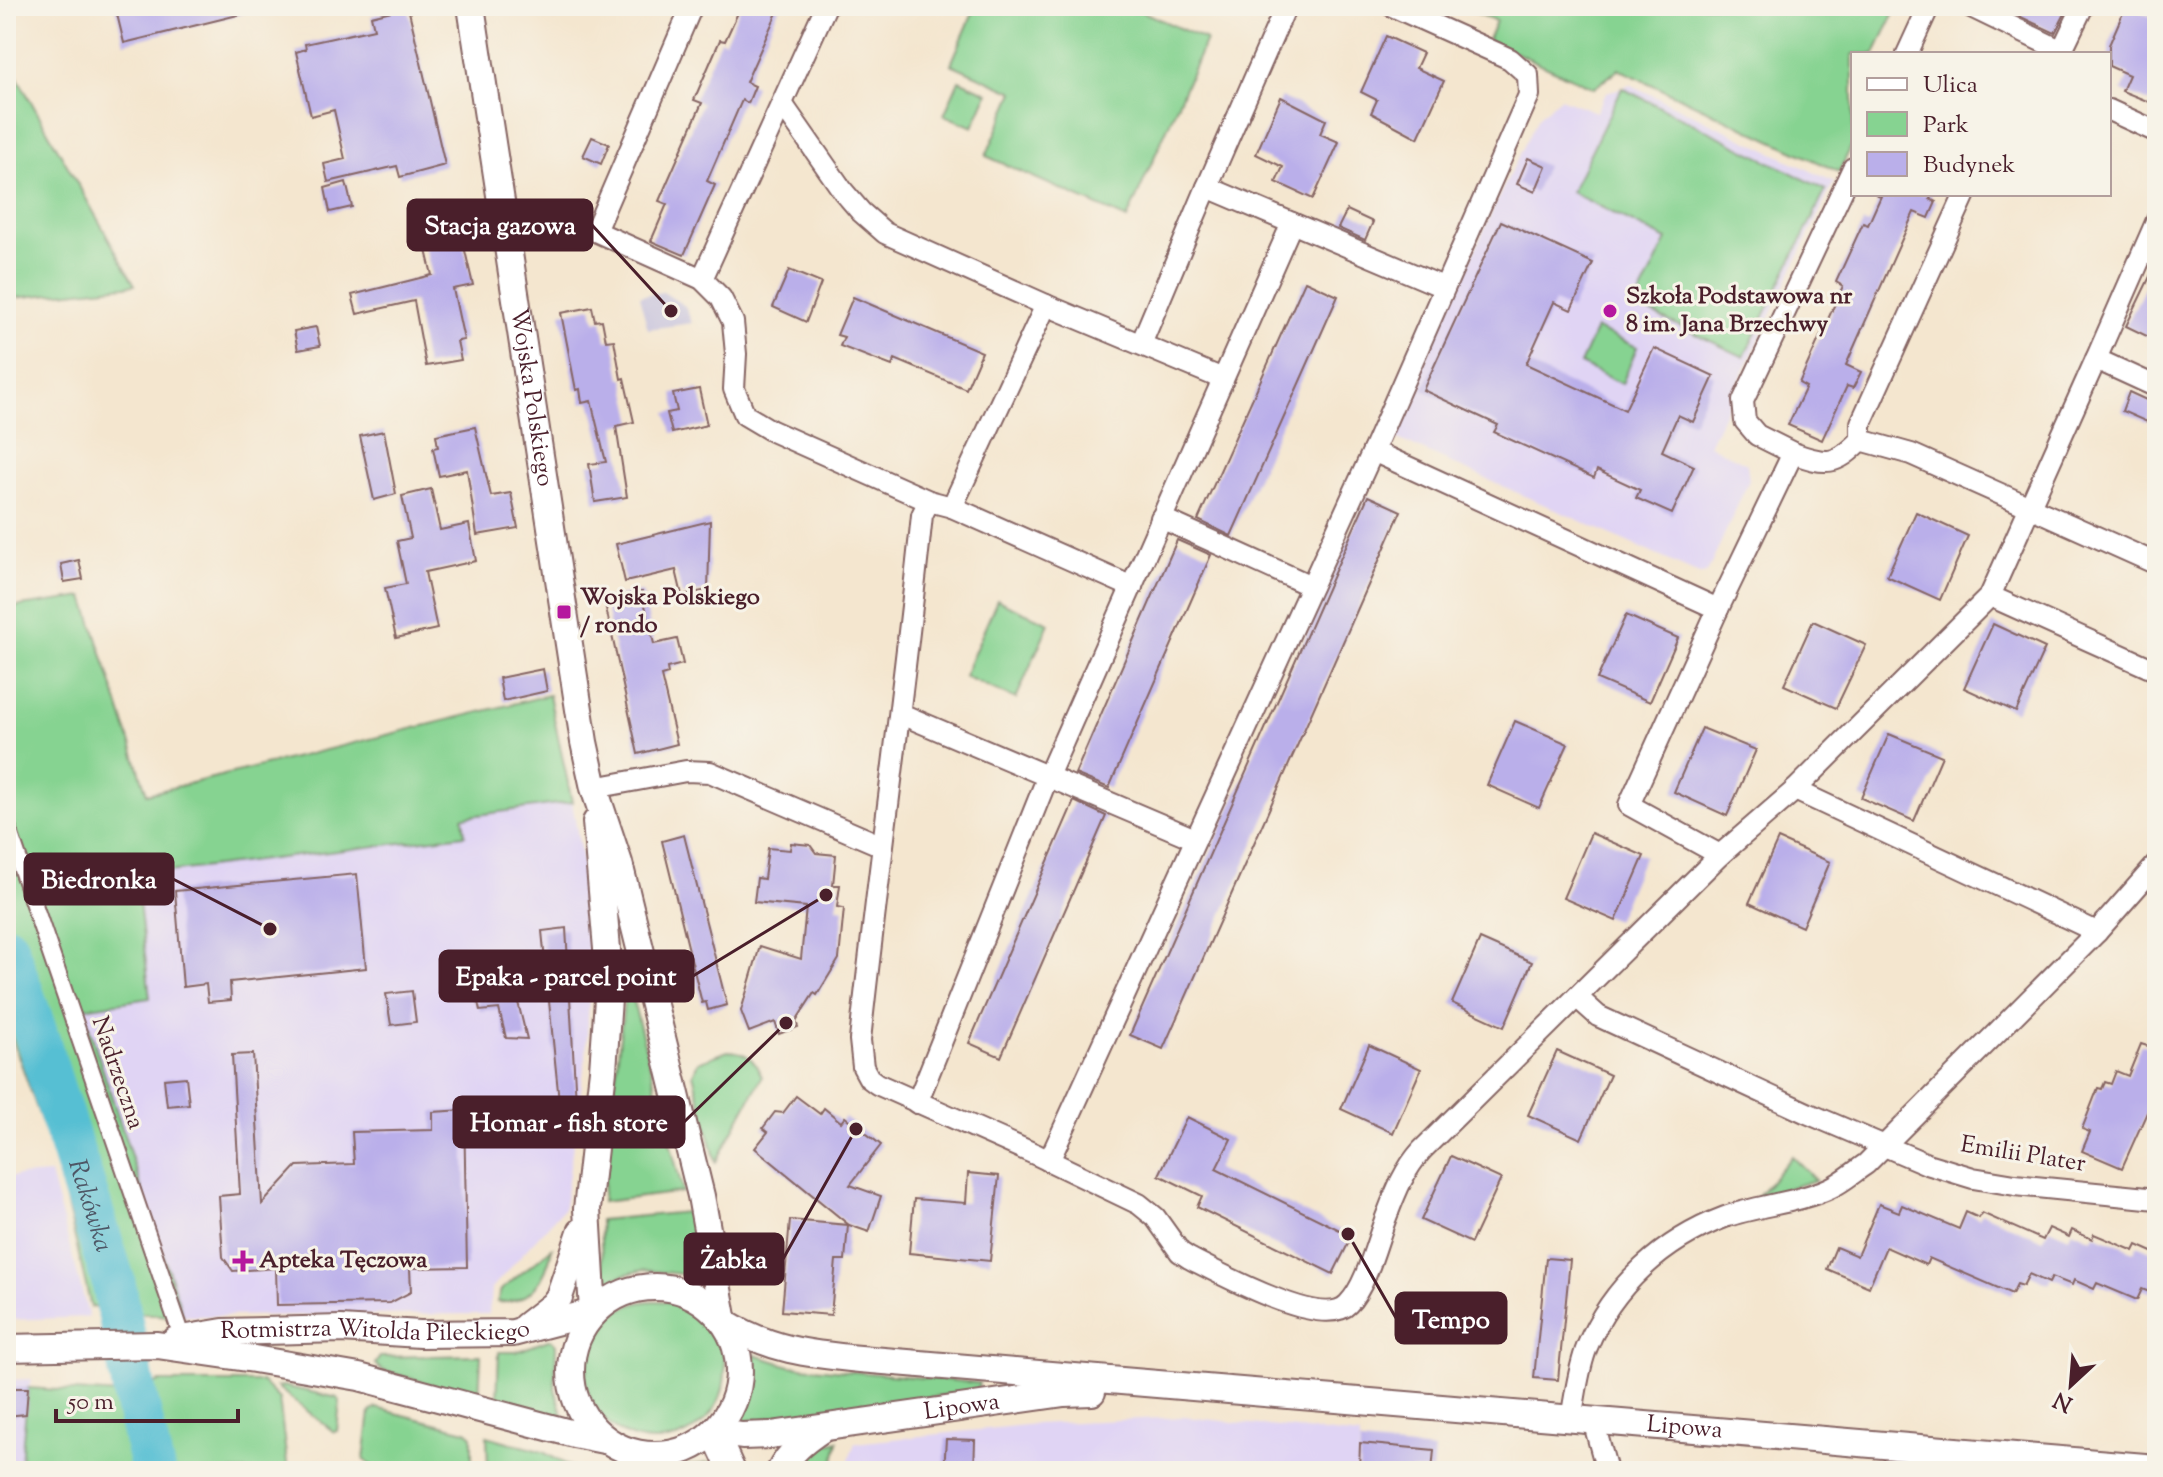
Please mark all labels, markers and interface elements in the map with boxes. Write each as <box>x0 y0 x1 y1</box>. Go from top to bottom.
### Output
legend <box>1851 52 2111 196</box>
text: Ulica <box>1923 69 1978 103</box>
text: Park <box>1923 109 1969 143</box>
text: Budynek <box>1923 149 2015 183</box>
callout: Stacja gazowa <box>408 200 592 250</box>
text: Stacja gazowa <box>424 209 576 246</box>
place label: Szkoła Podstawowa nr 8 im. Jana Brzechwy <box>1626 280 1853 342</box>
marker: Szkoła Podstawowa nr 8 im. Jana Brzechwy <box>1601 302 1619 320</box>
street label: Wojska Polskiego <box>501 306 562 489</box>
place label: Wojska Polskiego / rondo <box>580 581 760 643</box>
marker: Wojska Polskiego / rondo <box>555 603 573 621</box>
callout: Biedronka <box>25 854 173 904</box>
text: Biedronka <box>41 863 157 900</box>
callout: Epaka - parcel point <box>440 951 693 1001</box>
text: Epaka - parcel point <box>456 960 676 997</box>
street label: Nadrzeczna <box>82 1012 152 1134</box>
callout: Homar - fish store <box>454 1097 684 1147</box>
text: Homar - fish store <box>470 1106 668 1143</box>
street label: Emilii Plater <box>1958 1128 2088 1182</box>
water label: Rakówka <box>58 1155 122 1257</box>
callout: Żabka <box>685 1234 783 1284</box>
text: Żabka <box>701 1243 767 1280</box>
place label: Apteka Tęczowa <box>259 1244 428 1278</box>
marker: Apteka Tęczowa <box>234 1252 252 1270</box>
callout: Tempo <box>1396 1293 1506 1343</box>
text: Tempo <box>1412 1303 1490 1340</box>
street label: Rotmistrza Witolda Pileckiego <box>220 1312 534 1351</box>
north arrow <box>2031 1345 2111 1425</box>
scale bar <box>56 1373 238 1423</box>
text: N <box>2048 1382 2078 1419</box>
street label: Lipowa <box>922 1385 1002 1430</box>
text: 50 m <box>66 1386 114 1420</box>
street label: Lipowa <box>1645 1408 1724 1448</box>

